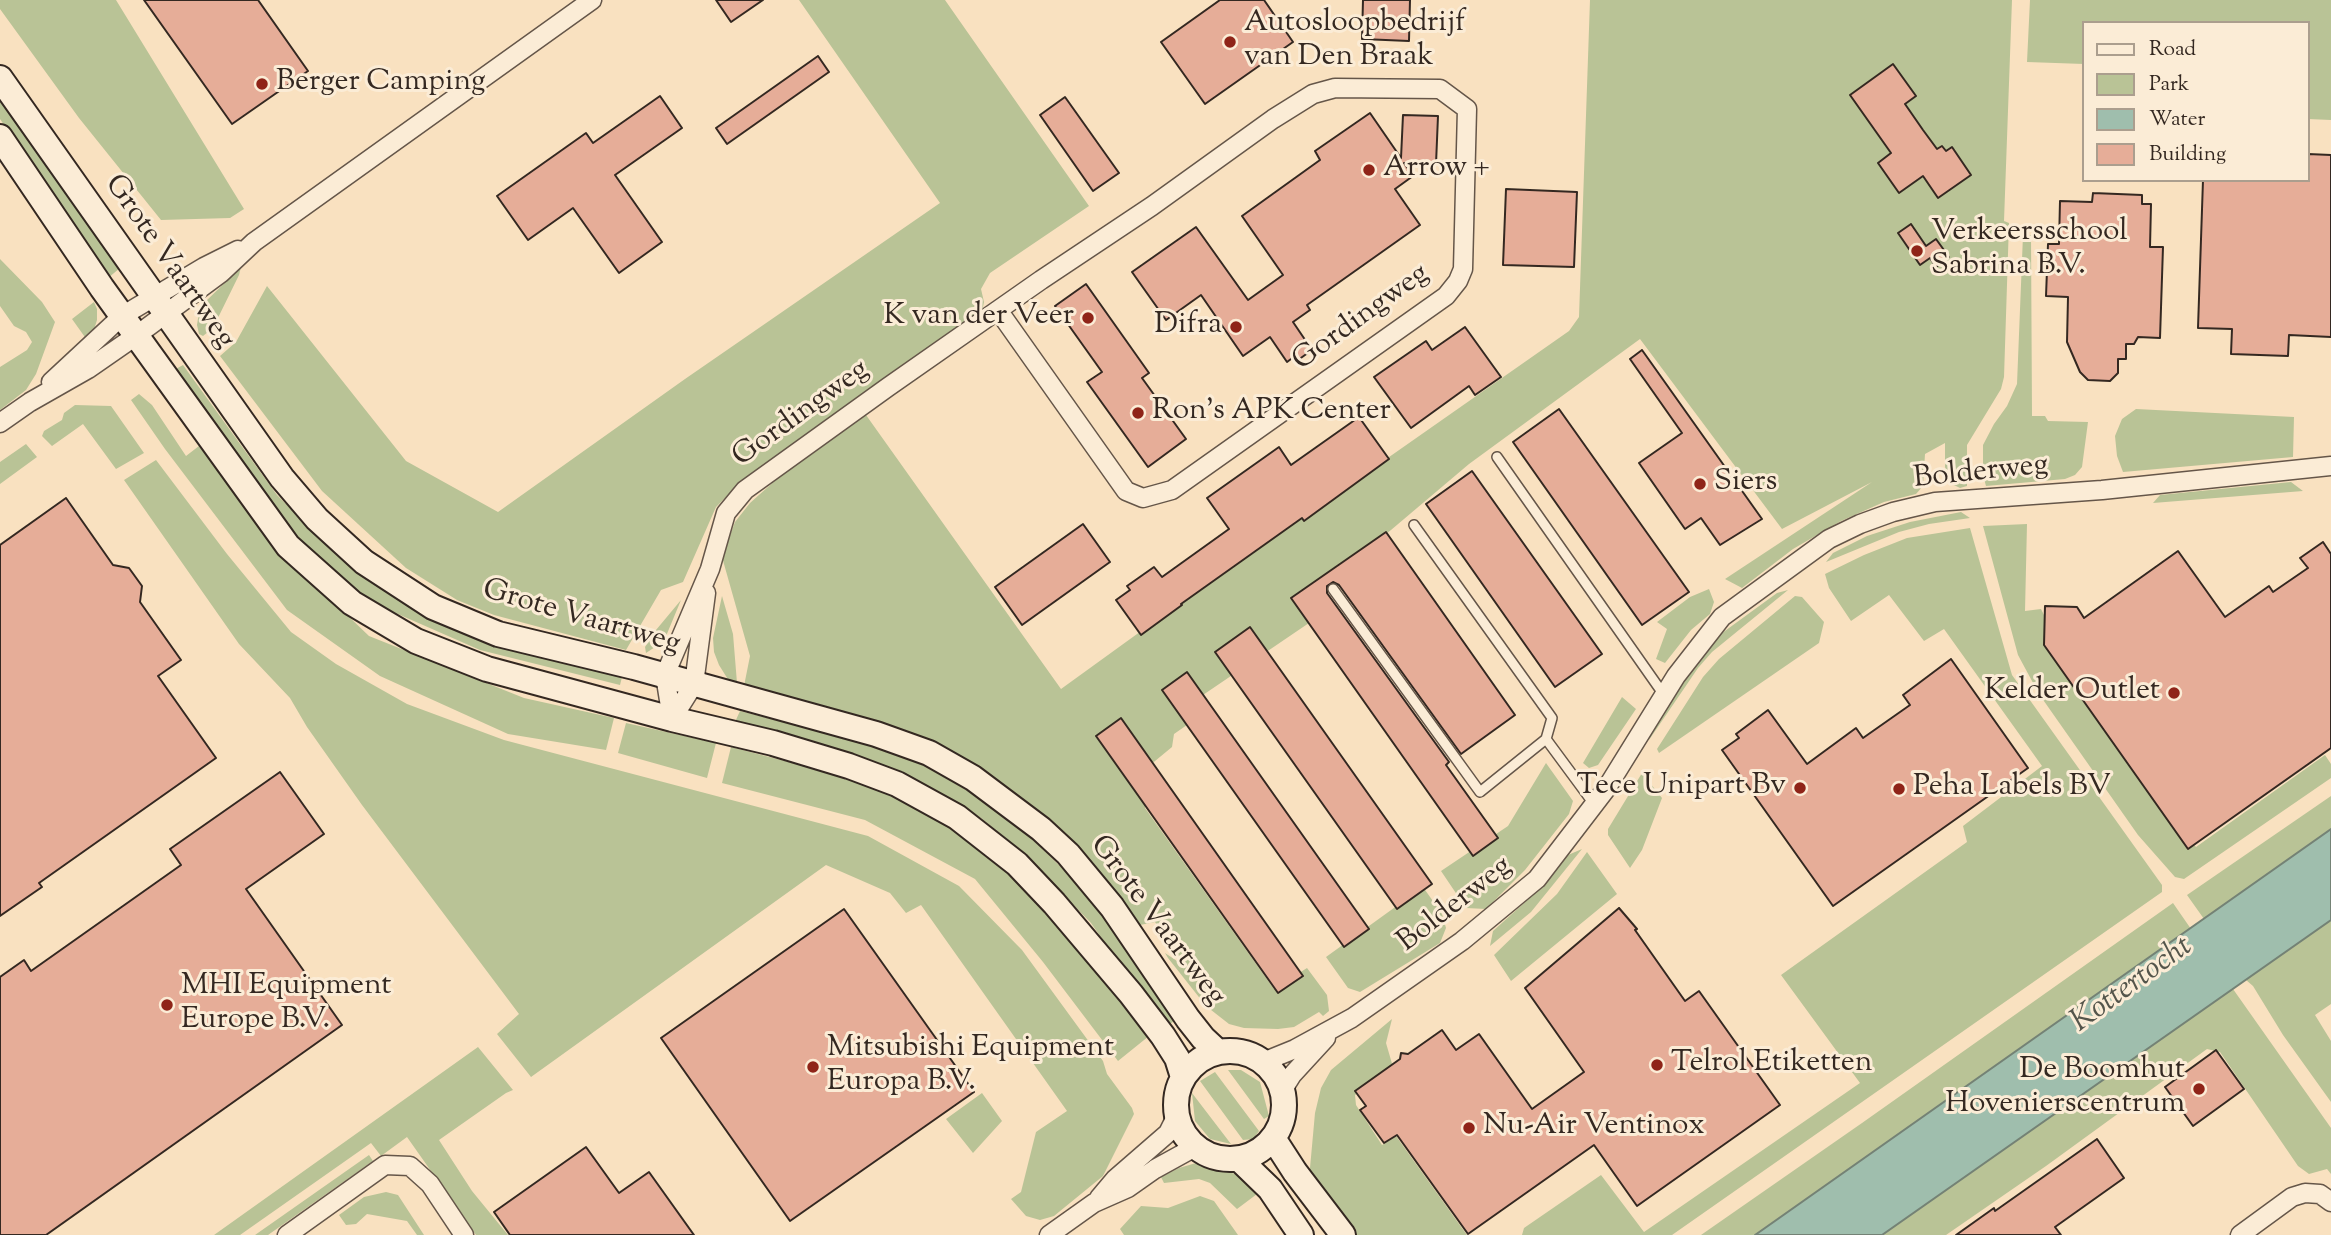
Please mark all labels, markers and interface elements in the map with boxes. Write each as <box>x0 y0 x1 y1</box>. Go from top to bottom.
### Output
place label: Autosloopbedrijf van Den Braak <box>1244 7 1465 78</box>
legend <box>2082 21 2310 182</box>
marker: Autosloopbedrijf van Den Braak <box>1222 34 1238 50</box>
text: Road <box>2149 35 2196 65</box>
place label: Berger Camping <box>276 66 486 102</box>
text: Park <box>2149 70 2189 100</box>
marker: Berger Camping <box>254 76 270 92</box>
text: Water <box>2149 105 2205 135</box>
text: Building <box>2149 140 2226 170</box>
place label: Arrow + <box>1383 152 1489 188</box>
marker: Arrow + <box>1361 162 1377 178</box>
street label: Grote Vaartweg <box>95 169 241 357</box>
place label: Verkeersschool Sabrina B.V. <box>1931 216 2128 286</box>
marker: Verkeersschool Sabrina B.V. <box>1909 243 1925 259</box>
street label: Gordingweg <box>1287 257 1437 381</box>
place label: K van der Veer <box>884 300 1074 336</box>
place label: Difra <box>1154 309 1222 345</box>
marker: K van der Veer <box>1080 310 1096 326</box>
marker: Difra <box>1228 319 1244 335</box>
street label: Gordingweg <box>727 353 877 477</box>
place label: Ron's APK Center <box>1152 395 1391 431</box>
marker: Ron's APK Center <box>1130 405 1146 421</box>
street label: Bolderweg <box>1912 449 2050 499</box>
place label: Siers <box>1714 466 1777 502</box>
marker: Siers <box>1692 476 1708 492</box>
street label: Grote Vaartweg <box>478 574 684 664</box>
place label: Kelder Outlet <box>1984 675 2160 711</box>
marker: Kelder Outlet <box>2166 685 2182 701</box>
place label: Tece Unipart Bv <box>1577 770 1786 806</box>
place label: Peha Labels BV <box>1913 771 2111 807</box>
marker: Tece Unipart Bv <box>1792 780 1808 796</box>
marker: Peha Labels BV <box>1891 781 1907 797</box>
street label: Grote Vaartweg <box>1080 830 1232 1014</box>
street label: Bolderweg <box>1392 850 1520 962</box>
water label: Kottertocht <box>2065 929 2201 1043</box>
place label: MHI Equipment Europe B.V. <box>181 970 392 1040</box>
marker: MHI Equipment Europe B.V. <box>159 997 175 1013</box>
place label: Mitsubishi Equipment Europa B.V. <box>827 1032 1114 1102</box>
place label: Telrol Etiketten <box>1671 1047 1872 1083</box>
place label: De Boomhut Hovenierscentrum <box>1945 1054 2185 1124</box>
marker: Telrol Etiketten <box>1649 1057 1665 1073</box>
marker: Mitsubishi Equipment Europa B.V. <box>805 1059 821 1075</box>
marker: De Boomhut Hovenierscentrum <box>2191 1081 2207 1097</box>
place label: Nu-Air Ventinox <box>1483 1110 1705 1146</box>
marker: Nu-Air Ventinox <box>1461 1120 1477 1136</box>

